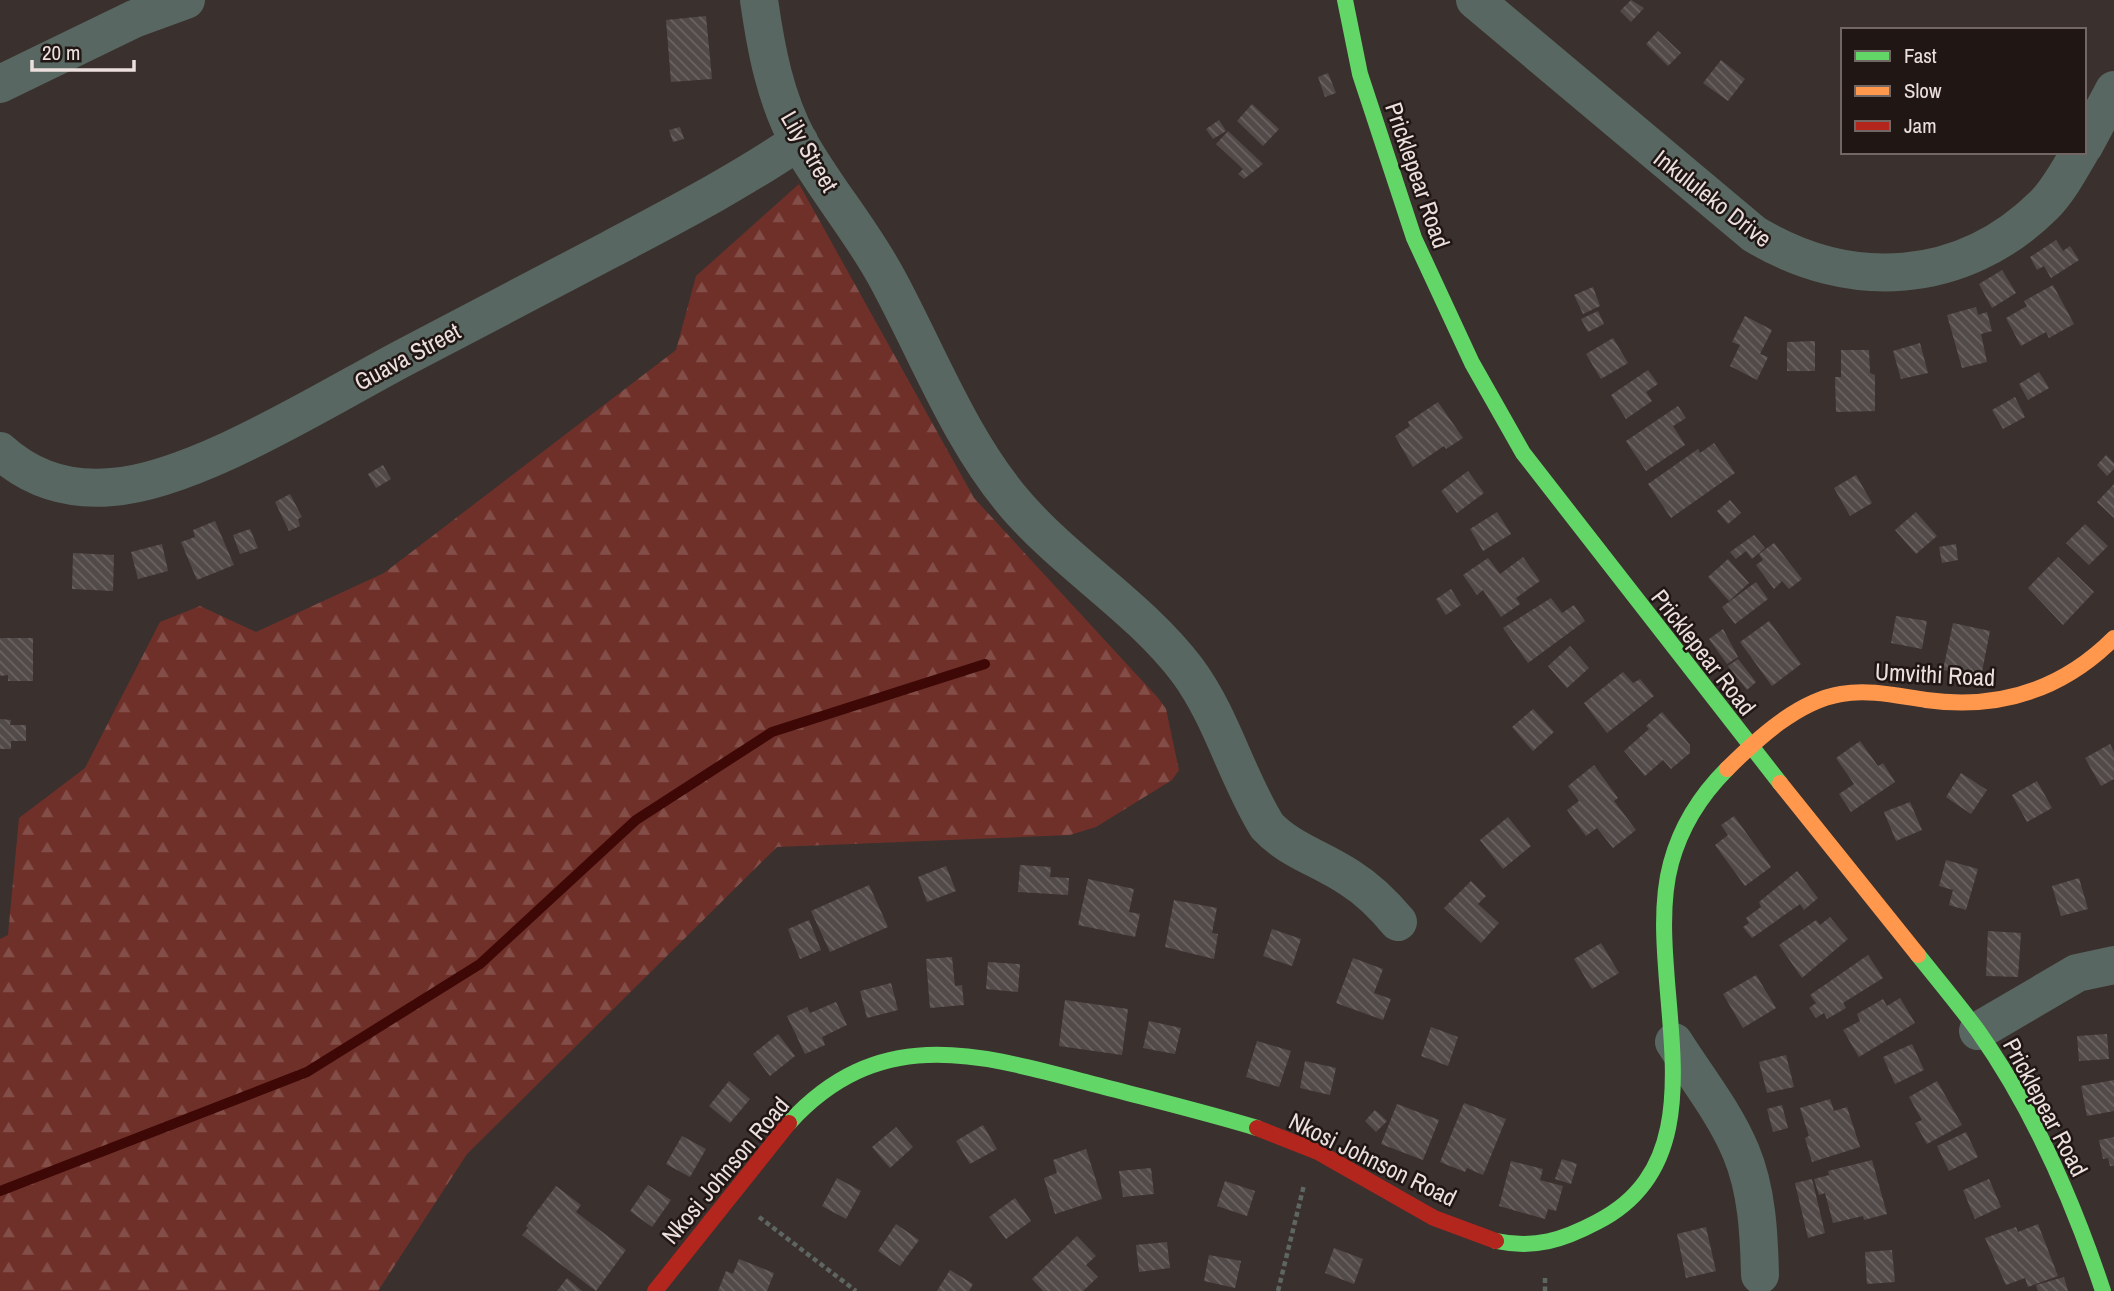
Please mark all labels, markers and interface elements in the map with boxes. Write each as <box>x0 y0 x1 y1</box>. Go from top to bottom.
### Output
scale bar <box>32 28 133 72</box>
legend <box>1841 28 2086 154</box>
text: 20 m <box>42 38 80 67</box>
text: Fast <box>1904 41 1937 70</box>
text: Slow <box>1904 76 1942 105</box>
street label: Pricklepear Road <box>1378 98 1458 252</box>
street label: Lily Street <box>774 105 846 198</box>
text: Jam <box>1904 111 1937 140</box>
street label: Inkululeko Drive <box>1648 142 1778 254</box>
street label: Guava Street <box>348 314 466 397</box>
street label: Pricklepear Road <box>1645 582 1763 722</box>
street label: Umvithi Road <box>1874 655 1996 693</box>
street label: Pricklepear Road <box>1996 1032 2096 1182</box>
street label: Nkosi Johnson Road <box>654 1090 796 1250</box>
street label: Nkosi Johnson Road <box>1284 1105 1462 1213</box>

